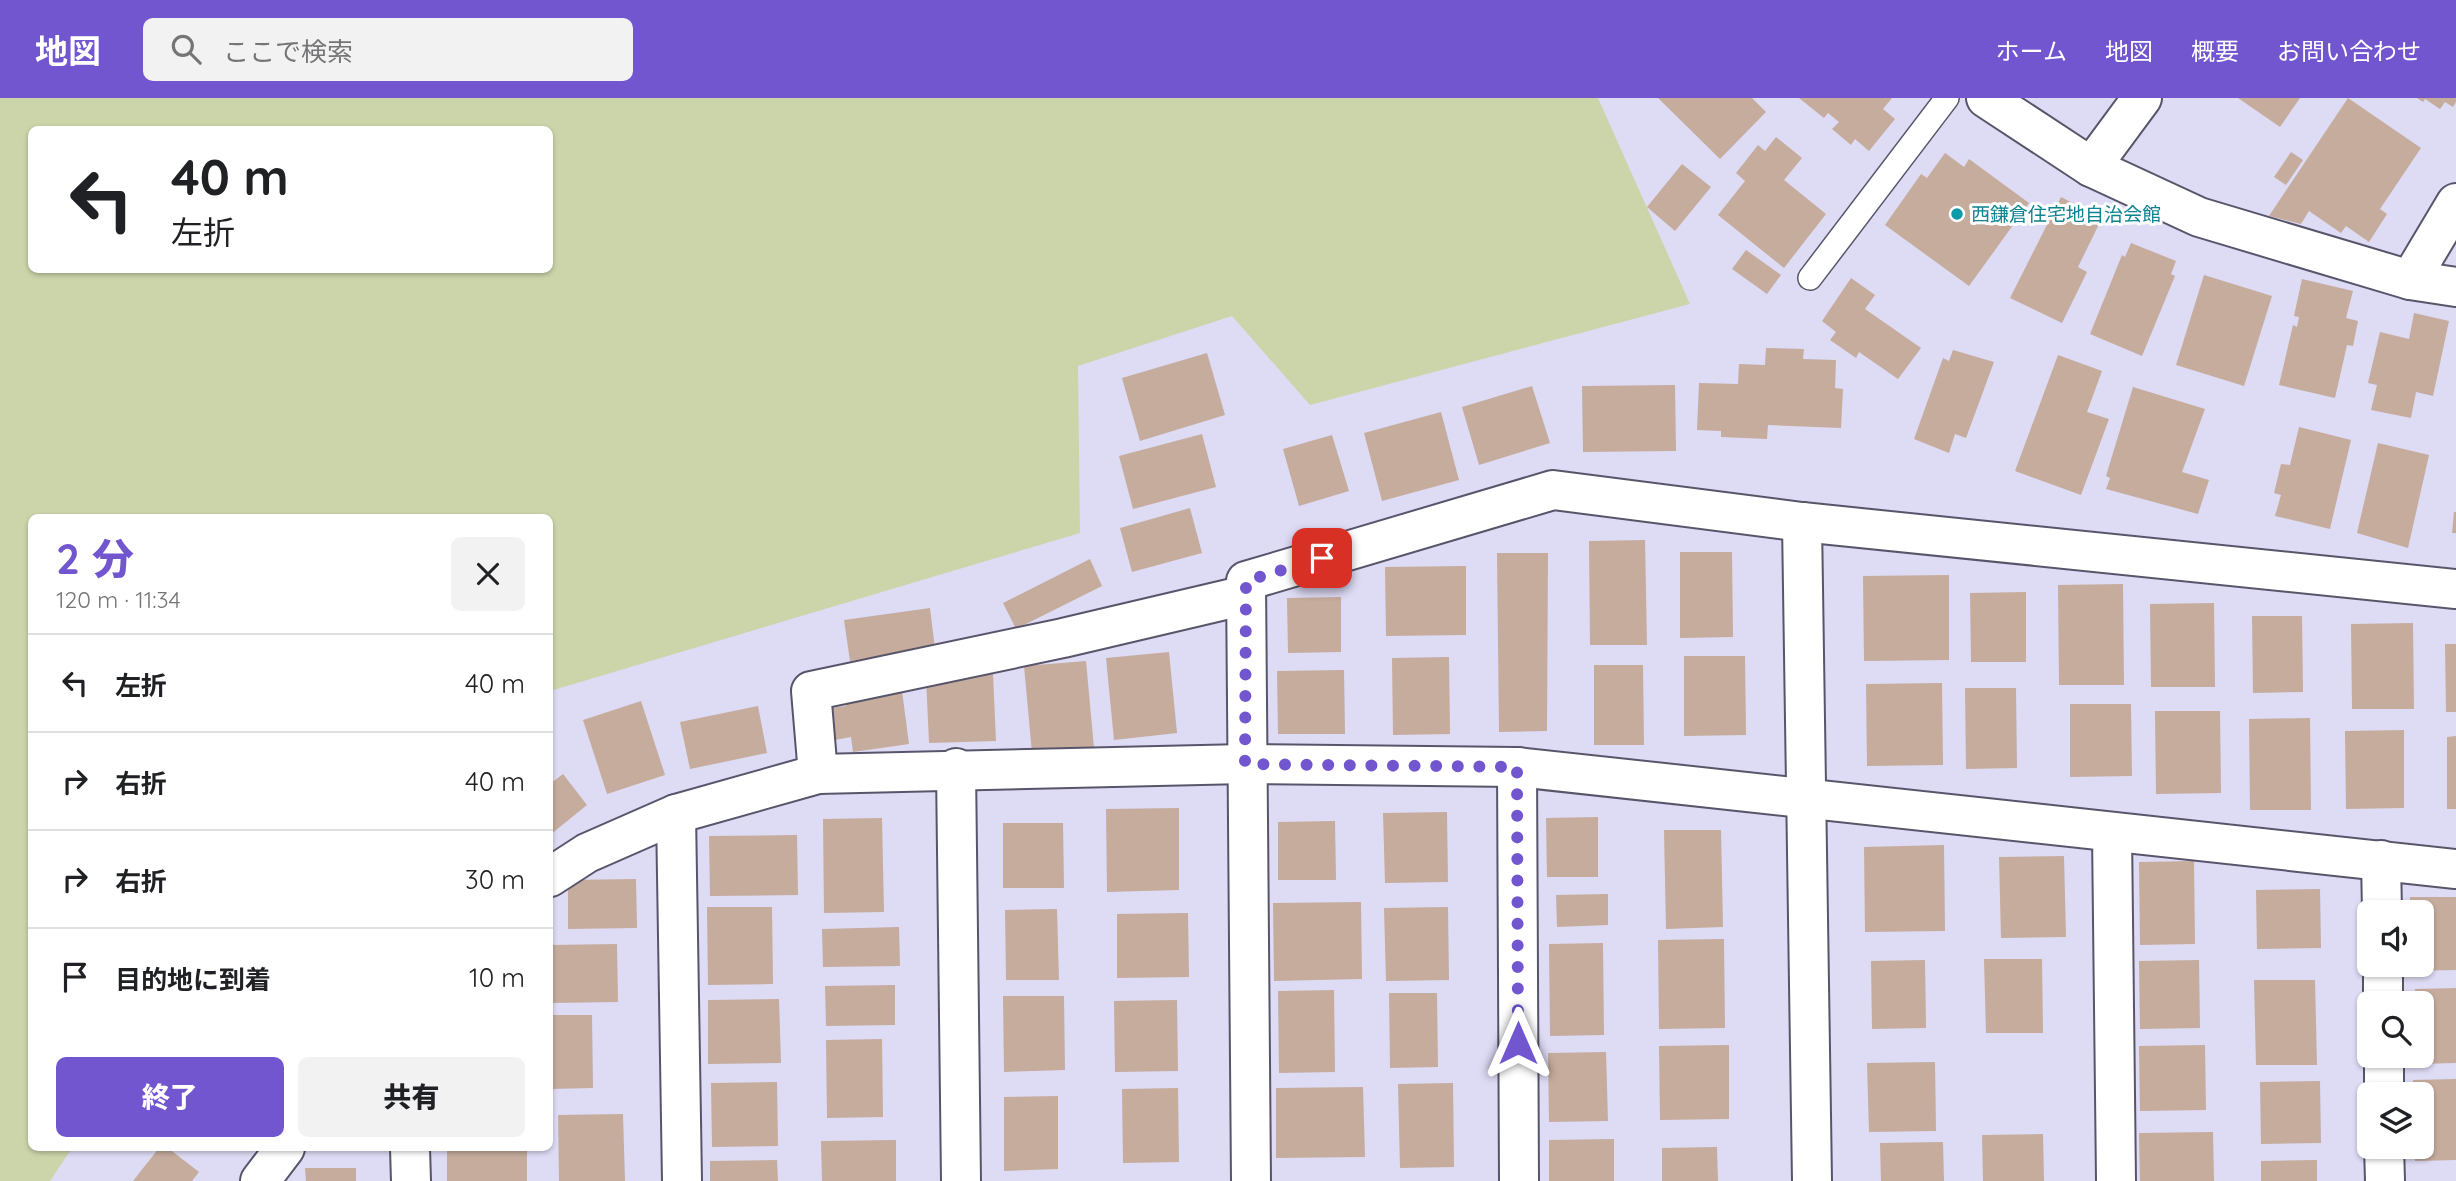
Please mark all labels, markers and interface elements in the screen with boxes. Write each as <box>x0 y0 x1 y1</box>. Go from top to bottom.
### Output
search box <box>143 18 633 81</box>
text: 地図 <box>35 30 101 71</box>
icon: search <box>167 30 205 68</box>
text: ここで検索 <box>223 35 353 68</box>
text: ホーム <box>1996 36 2067 66</box>
text: 地図 <box>2105 36 2153 66</box>
text: 概要 <box>2191 36 2239 66</box>
text: お問い合わせ <box>2277 36 2421 66</box>
text: 40 m <box>171 146 289 207</box>
icon: left <box>56 154 147 245</box>
place label: 西鎌倉住宅地自治会館 <box>1971 202 2161 226</box>
marker: 西鎌倉住宅地自治会館 <box>1949 206 1965 222</box>
text: 左折 <box>171 212 235 252</box>
pin <box>1292 528 1352 588</box>
text: 2 分 <box>56 532 134 585</box>
button: close <box>451 537 525 611</box>
icon: arrive <box>1303 539 1341 577</box>
text: 120 m · 11:34 <box>56 585 181 614</box>
icon: left <box>56 664 94 702</box>
text: 40 m <box>465 667 525 700</box>
text: 左折 <box>115 669 167 702</box>
icon: right <box>56 762 94 800</box>
text: 40 m <box>465 765 525 798</box>
text: 右折 <box>115 767 167 800</box>
icon: right <box>56 860 94 898</box>
text: 30 m <box>465 863 525 896</box>
text: 右折 <box>115 865 167 898</box>
map controls <box>2357 900 2434 1159</box>
button: sound <box>2357 900 2434 977</box>
icon: arrive <box>56 958 94 996</box>
text: 10 m <box>469 961 525 994</box>
text: 目的地に到着 <box>115 963 271 996</box>
button: search <box>2357 991 2434 1068</box>
position arrow <box>1481 1006 1555 1080</box>
button: 終了 <box>56 1057 284 1137</box>
button: 共有 <box>298 1057 525 1137</box>
button: layers <box>2357 1082 2434 1159</box>

